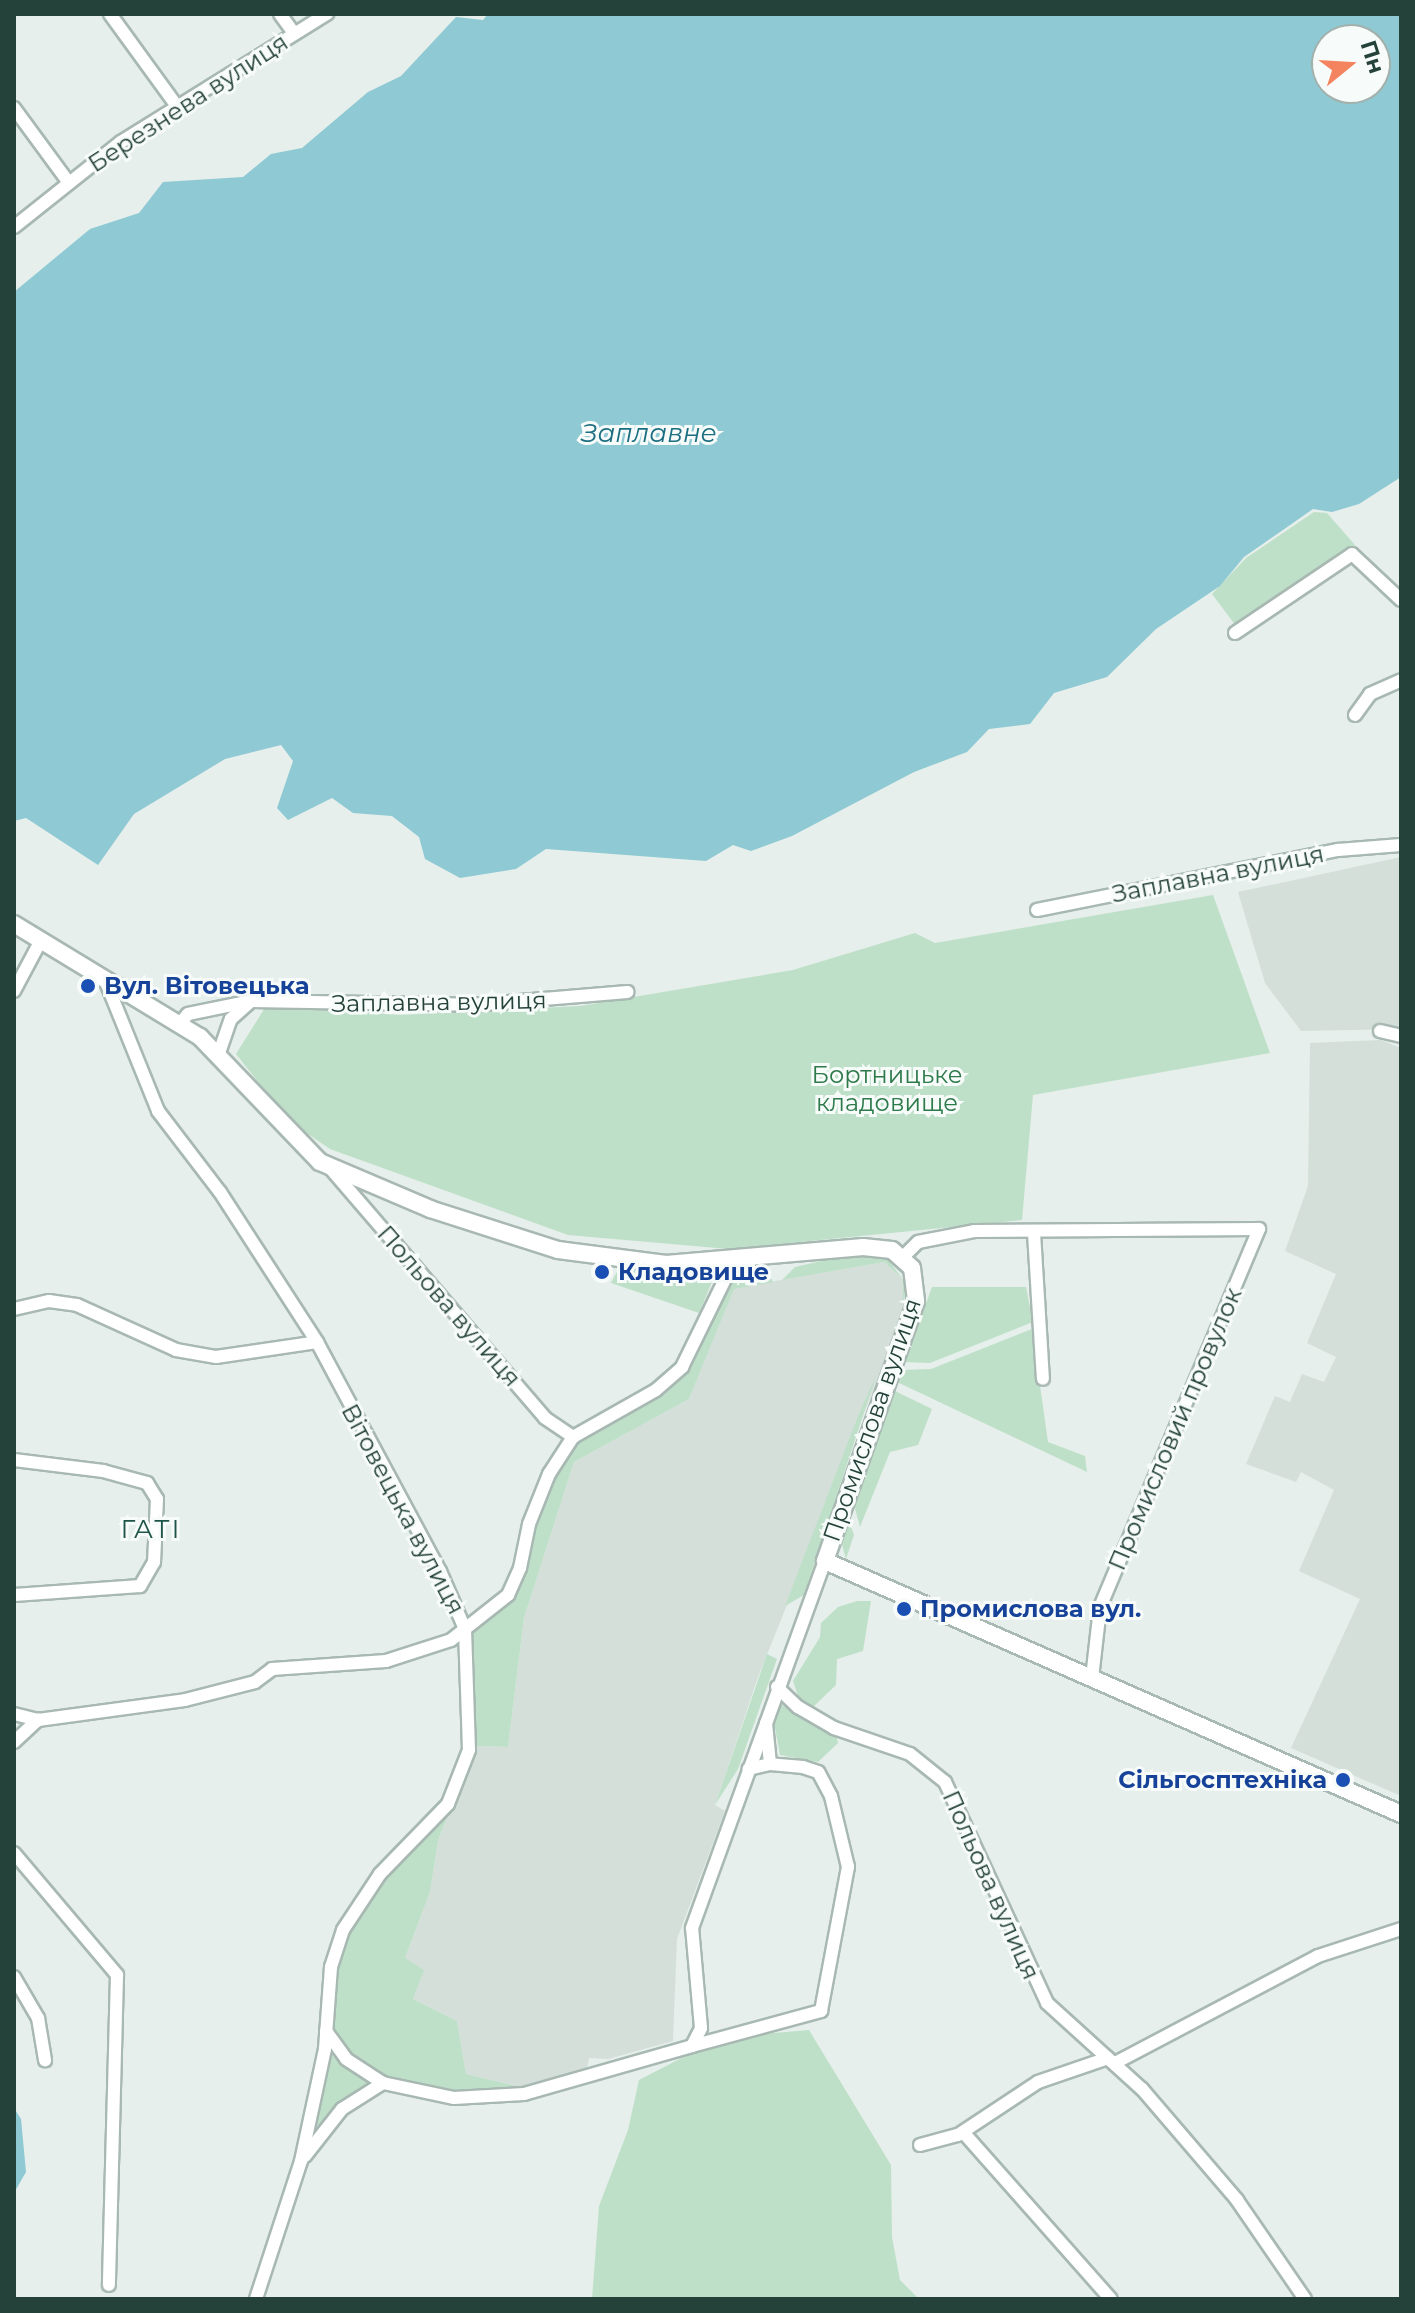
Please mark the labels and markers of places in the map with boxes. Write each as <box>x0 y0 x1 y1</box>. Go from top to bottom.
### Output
place label: Вул. Вітовецька <box>104 972 309 1000</box>
marker: Вул. Вітовецька <box>79 977 97 995</box>
place label: Кладовище <box>618 1258 769 1286</box>
marker: Кладовище <box>593 1263 611 1281</box>
place label: Промислова вул. <box>920 1595 1141 1623</box>
marker: Промислова вул. <box>895 1600 913 1618</box>
place label: Сільгосптехніка <box>1118 1766 1327 1794</box>
marker: Сільгосптехніка <box>1334 1771 1352 1789</box>

